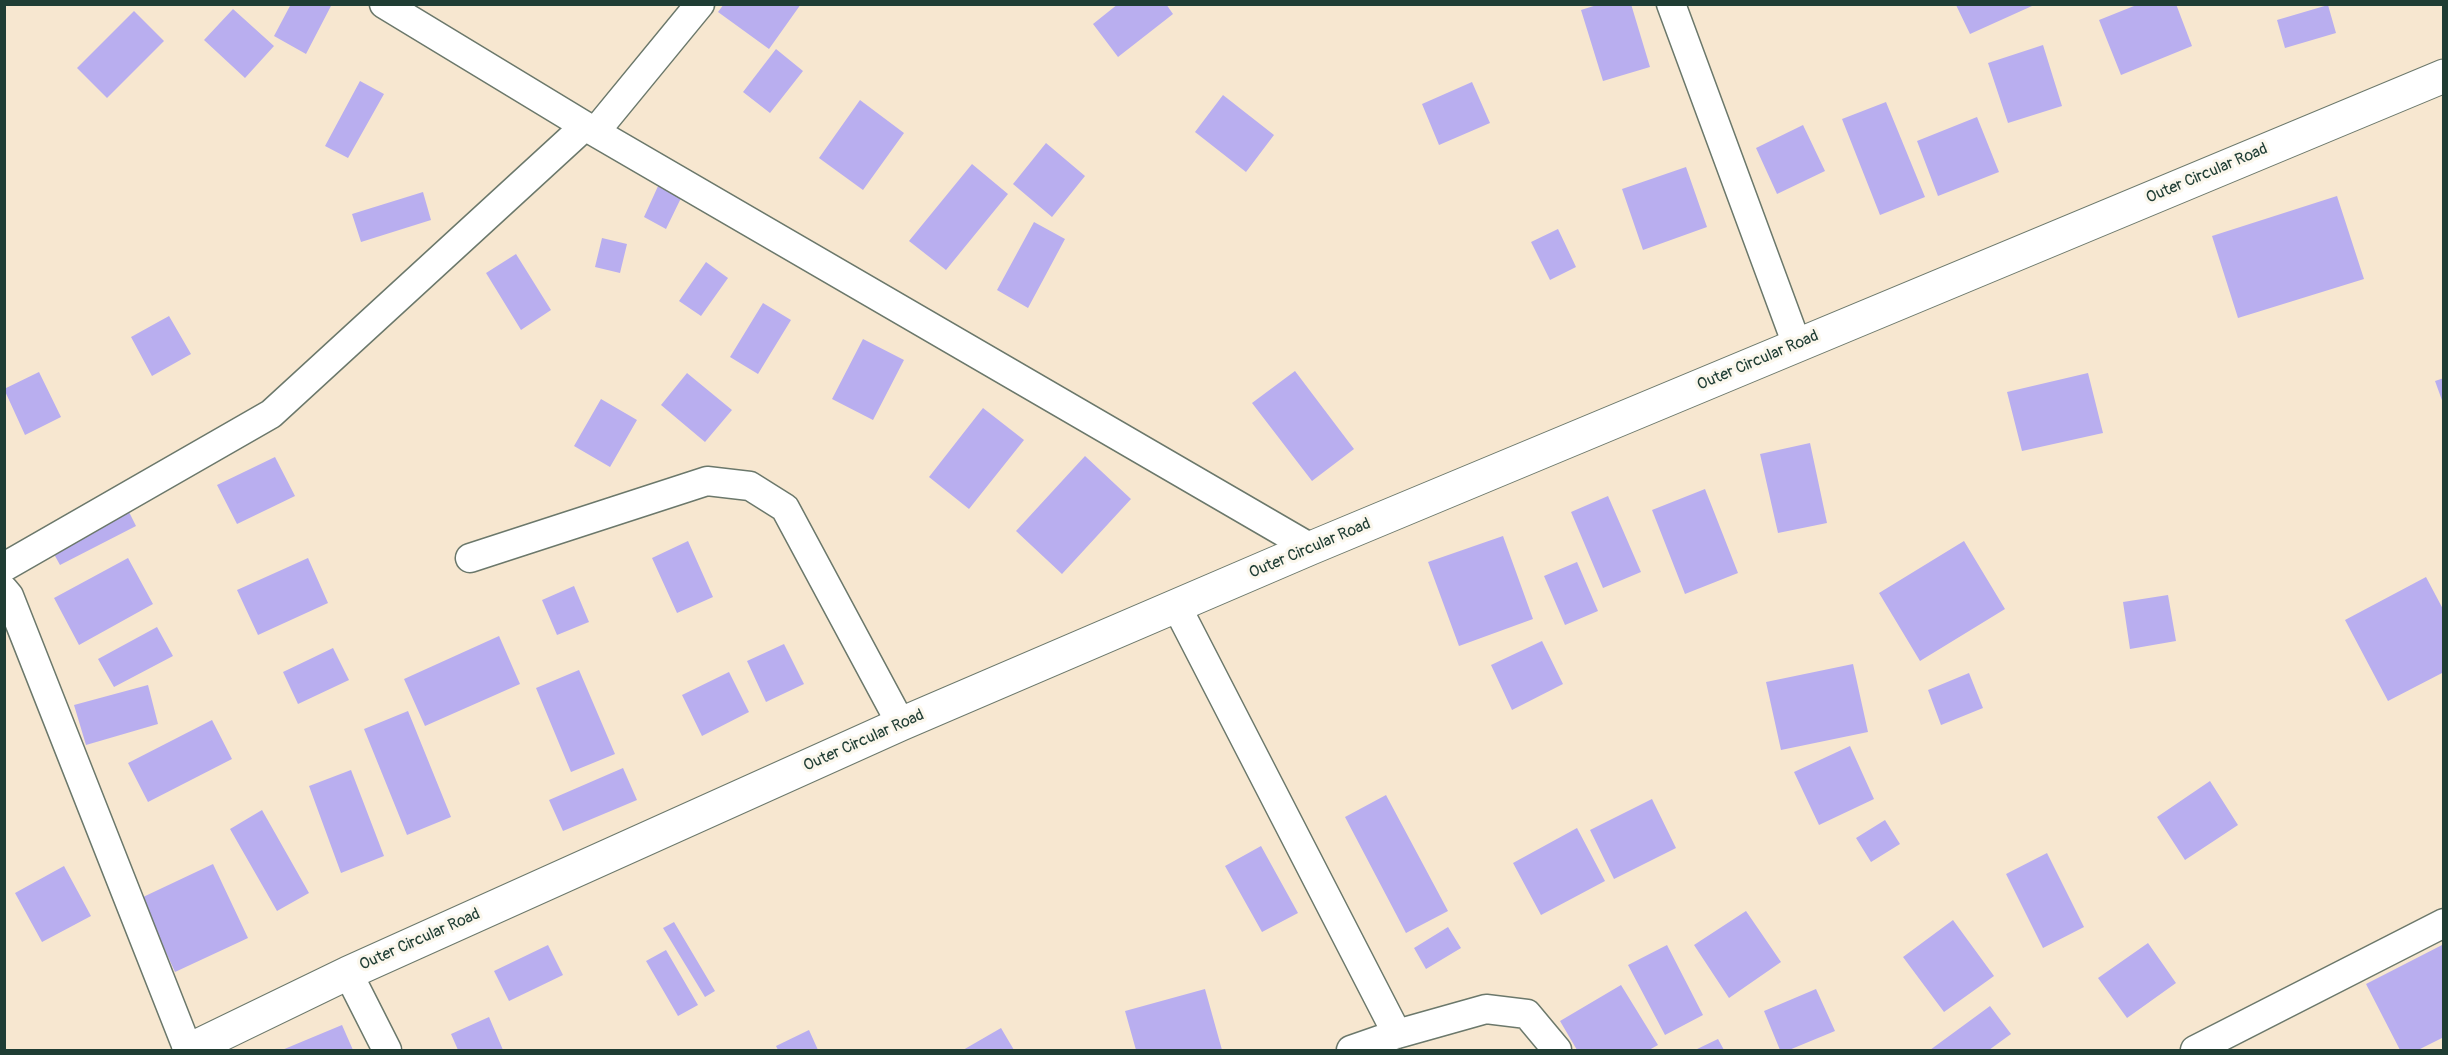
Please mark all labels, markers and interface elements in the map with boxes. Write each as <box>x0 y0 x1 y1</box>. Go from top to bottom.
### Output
street label: Outer Circular Road <box>2143 140 2271 208</box>
street label: Outer Circular Road <box>1694 327 1822 395</box>
street label: Outer Circular Road <box>1246 515 1374 583</box>
street label: Outer Circular Road <box>801 706 927 776</box>
street label: Outer Circular Road <box>357 905 483 975</box>

